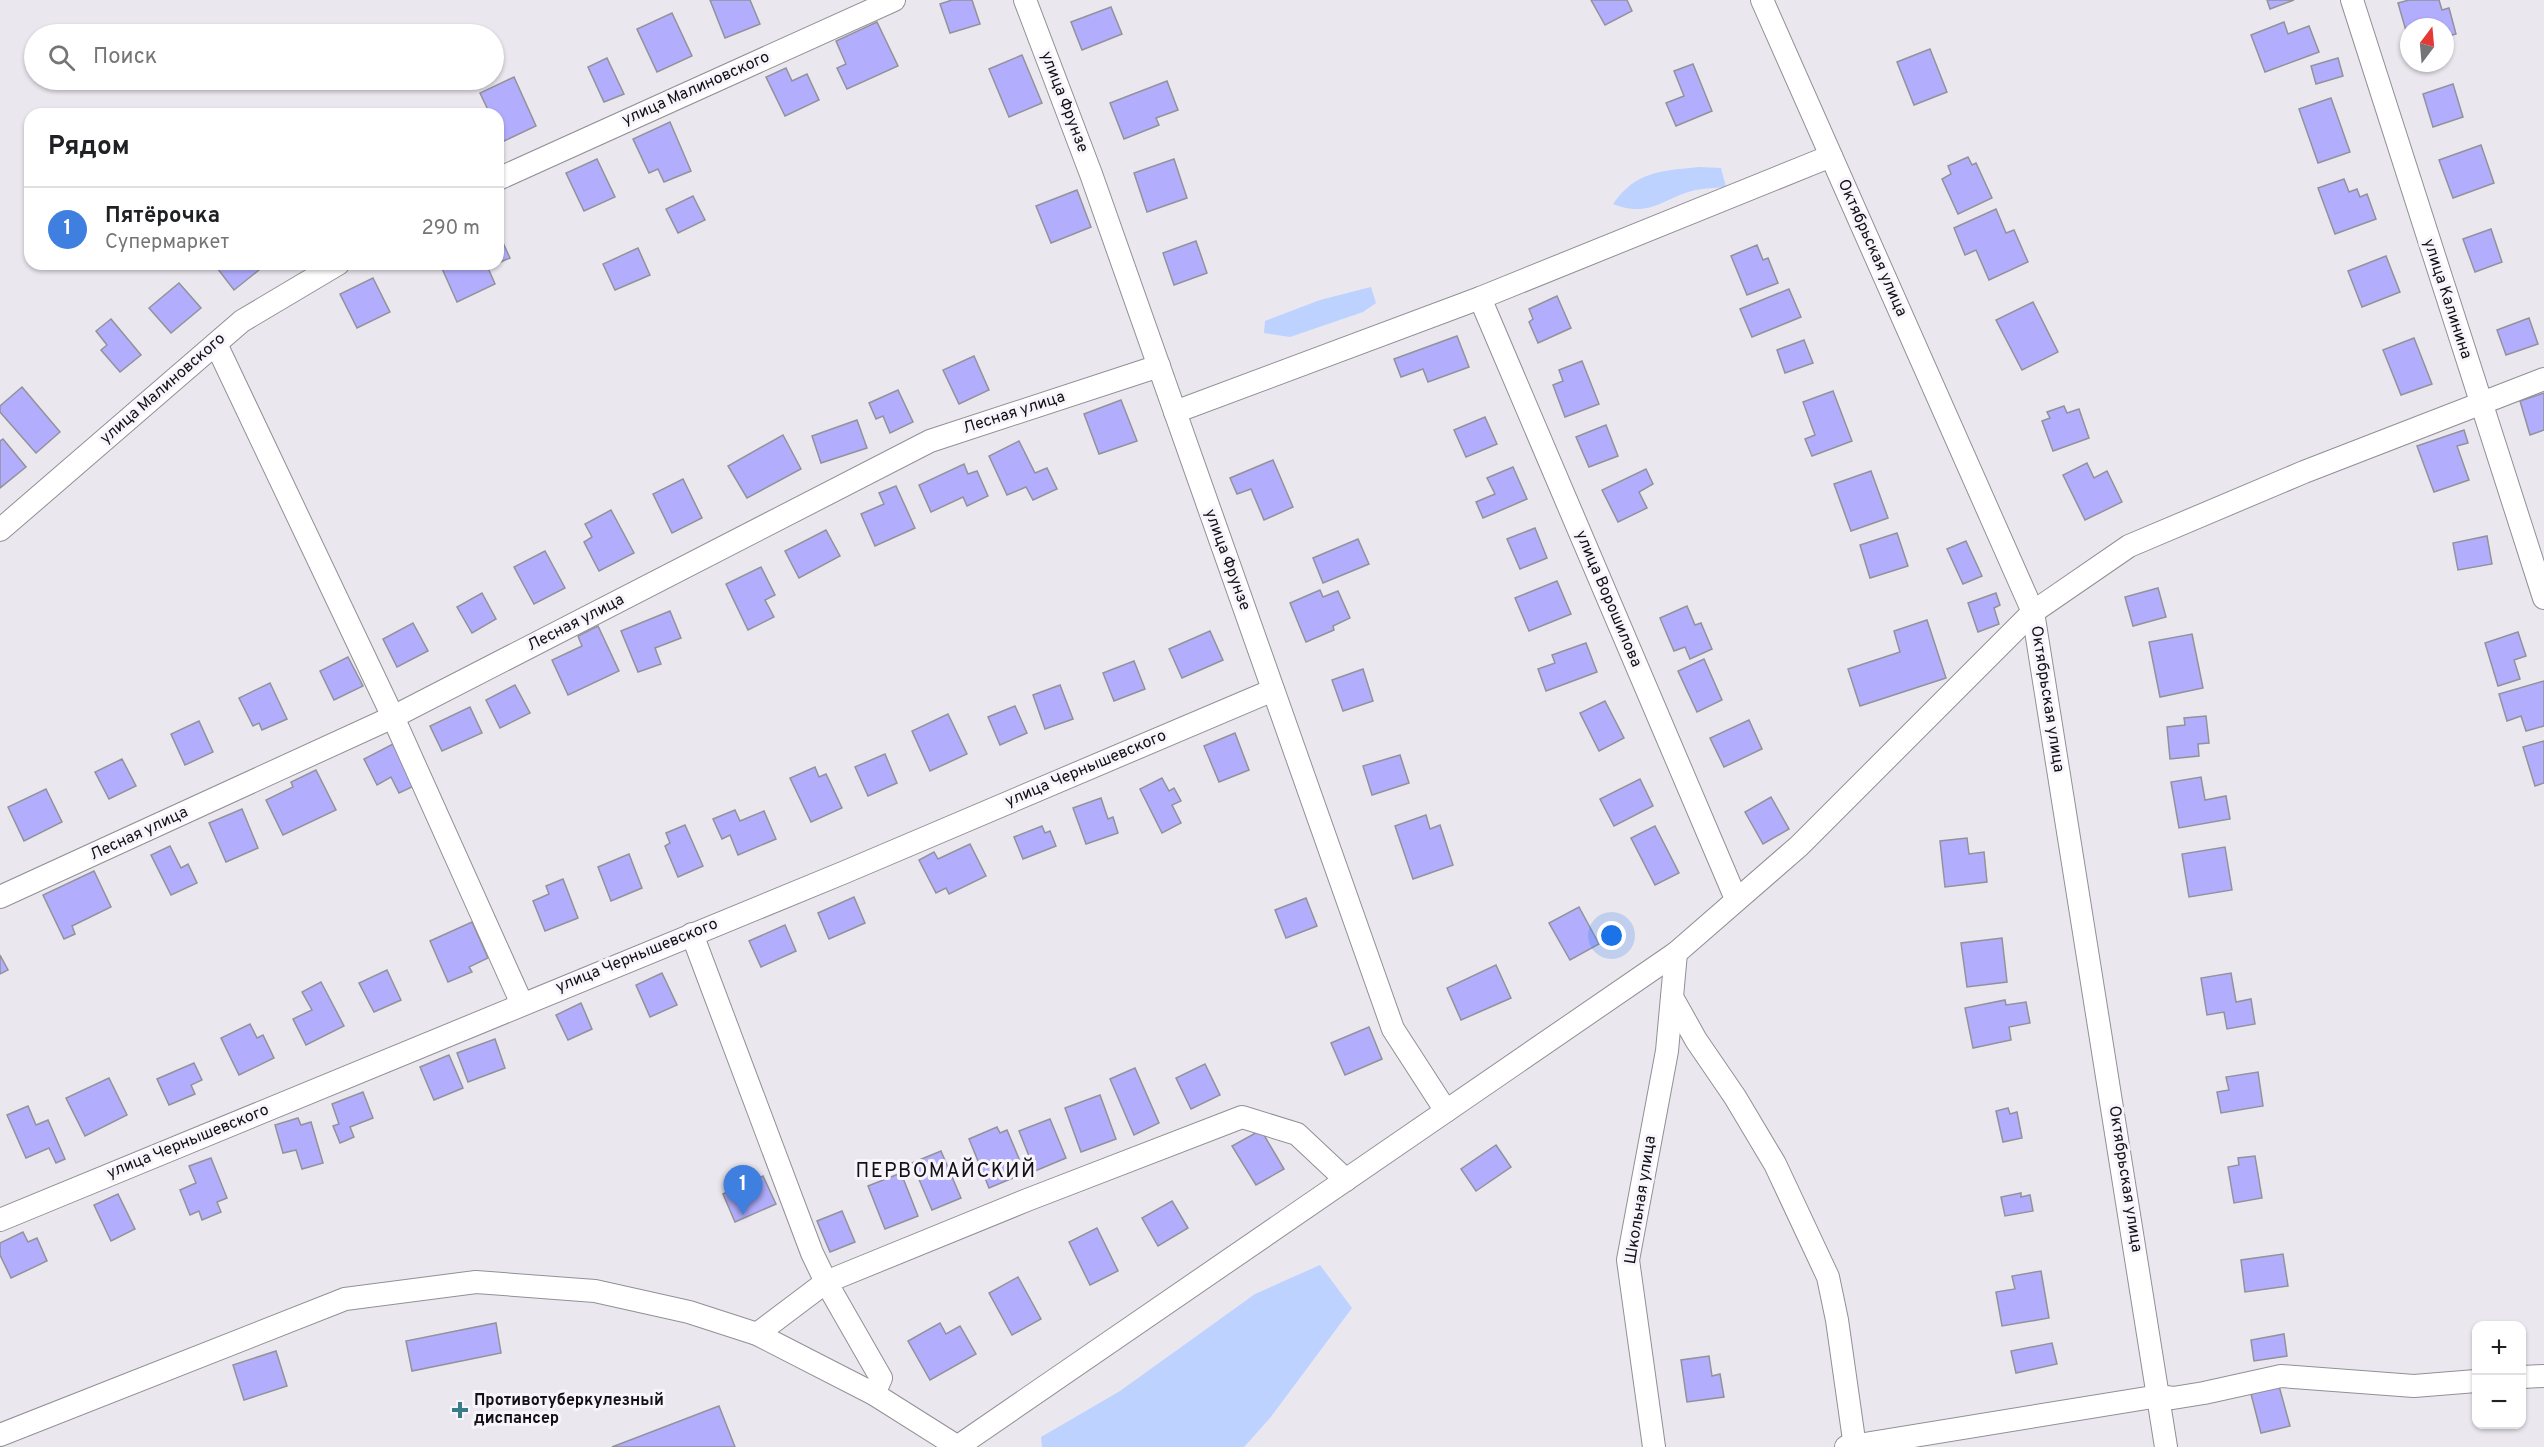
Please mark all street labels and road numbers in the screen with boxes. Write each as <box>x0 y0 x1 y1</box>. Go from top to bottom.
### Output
street label: улица Малиновского <box>619 47 773 131</box>
street label: улица Фрунзе <box>1036 49 1092 155</box>
street label: Октябрьская улица <box>1833 176 1911 320</box>
street label: улица Калинина <box>2418 236 2476 362</box>
street label: улица Малиновского <box>96 329 230 449</box>
street label: Лесная улица <box>960 387 1068 439</box>
street label: улица Фрунзе <box>1199 507 1255 613</box>
street label: улица Ворошилова <box>1570 528 1646 670</box>
street label: Лесная улица <box>524 590 628 656</box>
street label: Октябрьская улица <box>2026 624 2068 774</box>
street label: улица Чернышевского <box>1002 726 1170 812</box>
street label: Лесная улица <box>87 803 191 865</box>
street label: улица Чернышевского <box>553 914 721 998</box>
street label: улица Чернышевского <box>104 1100 272 1184</box>
street label: Октябрьская улица <box>2104 1104 2146 1254</box>
street label: Школьная улица <box>1621 1134 1661 1266</box>

